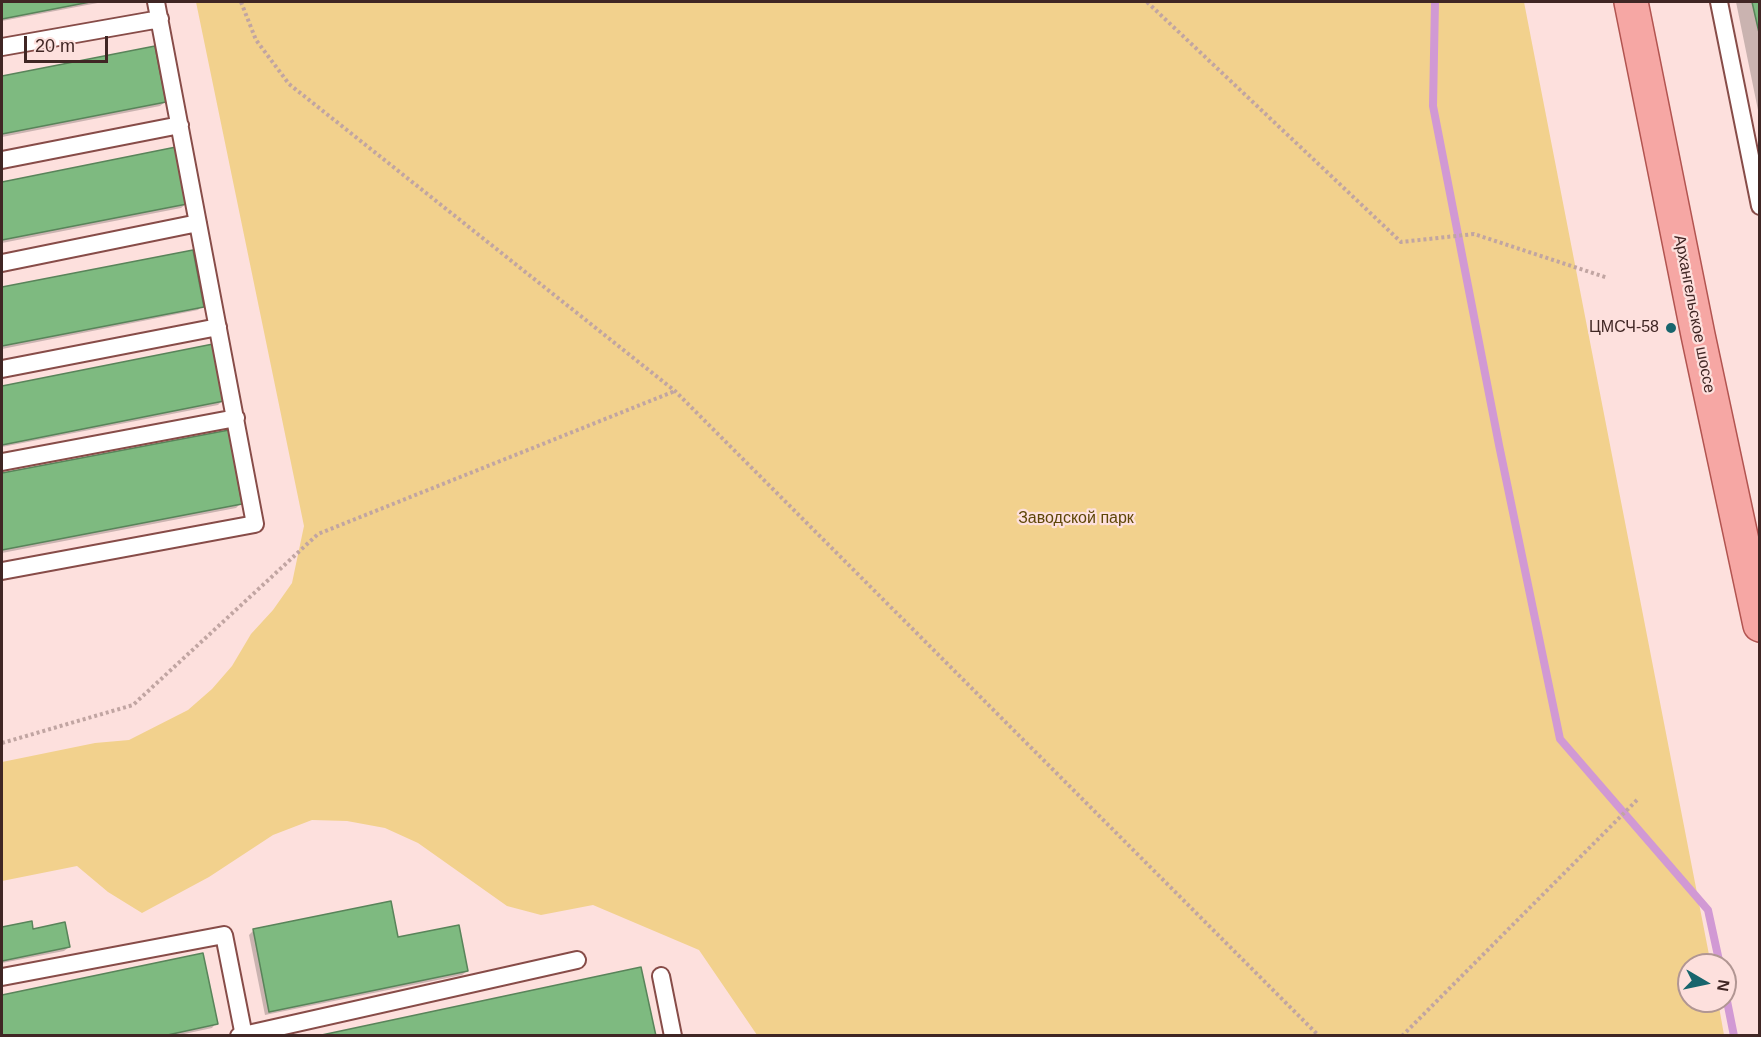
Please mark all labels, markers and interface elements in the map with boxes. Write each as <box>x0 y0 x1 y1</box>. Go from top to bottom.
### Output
scale bar <box>27 24 111 62</box>
text: 20 m <box>35 36 75 56</box>
street label: Архангельское шоссе <box>1669 233 1719 395</box>
place label: ЦМСЧ-58 <box>1589 318 1659 338</box>
marker: ЦМСЧ-58 <box>1664 321 1678 335</box>
park label: Заводской парк <box>1018 509 1134 529</box>
north arrow <box>1677 953 1737 1013</box>
text: N <box>1714 979 1733 993</box>

